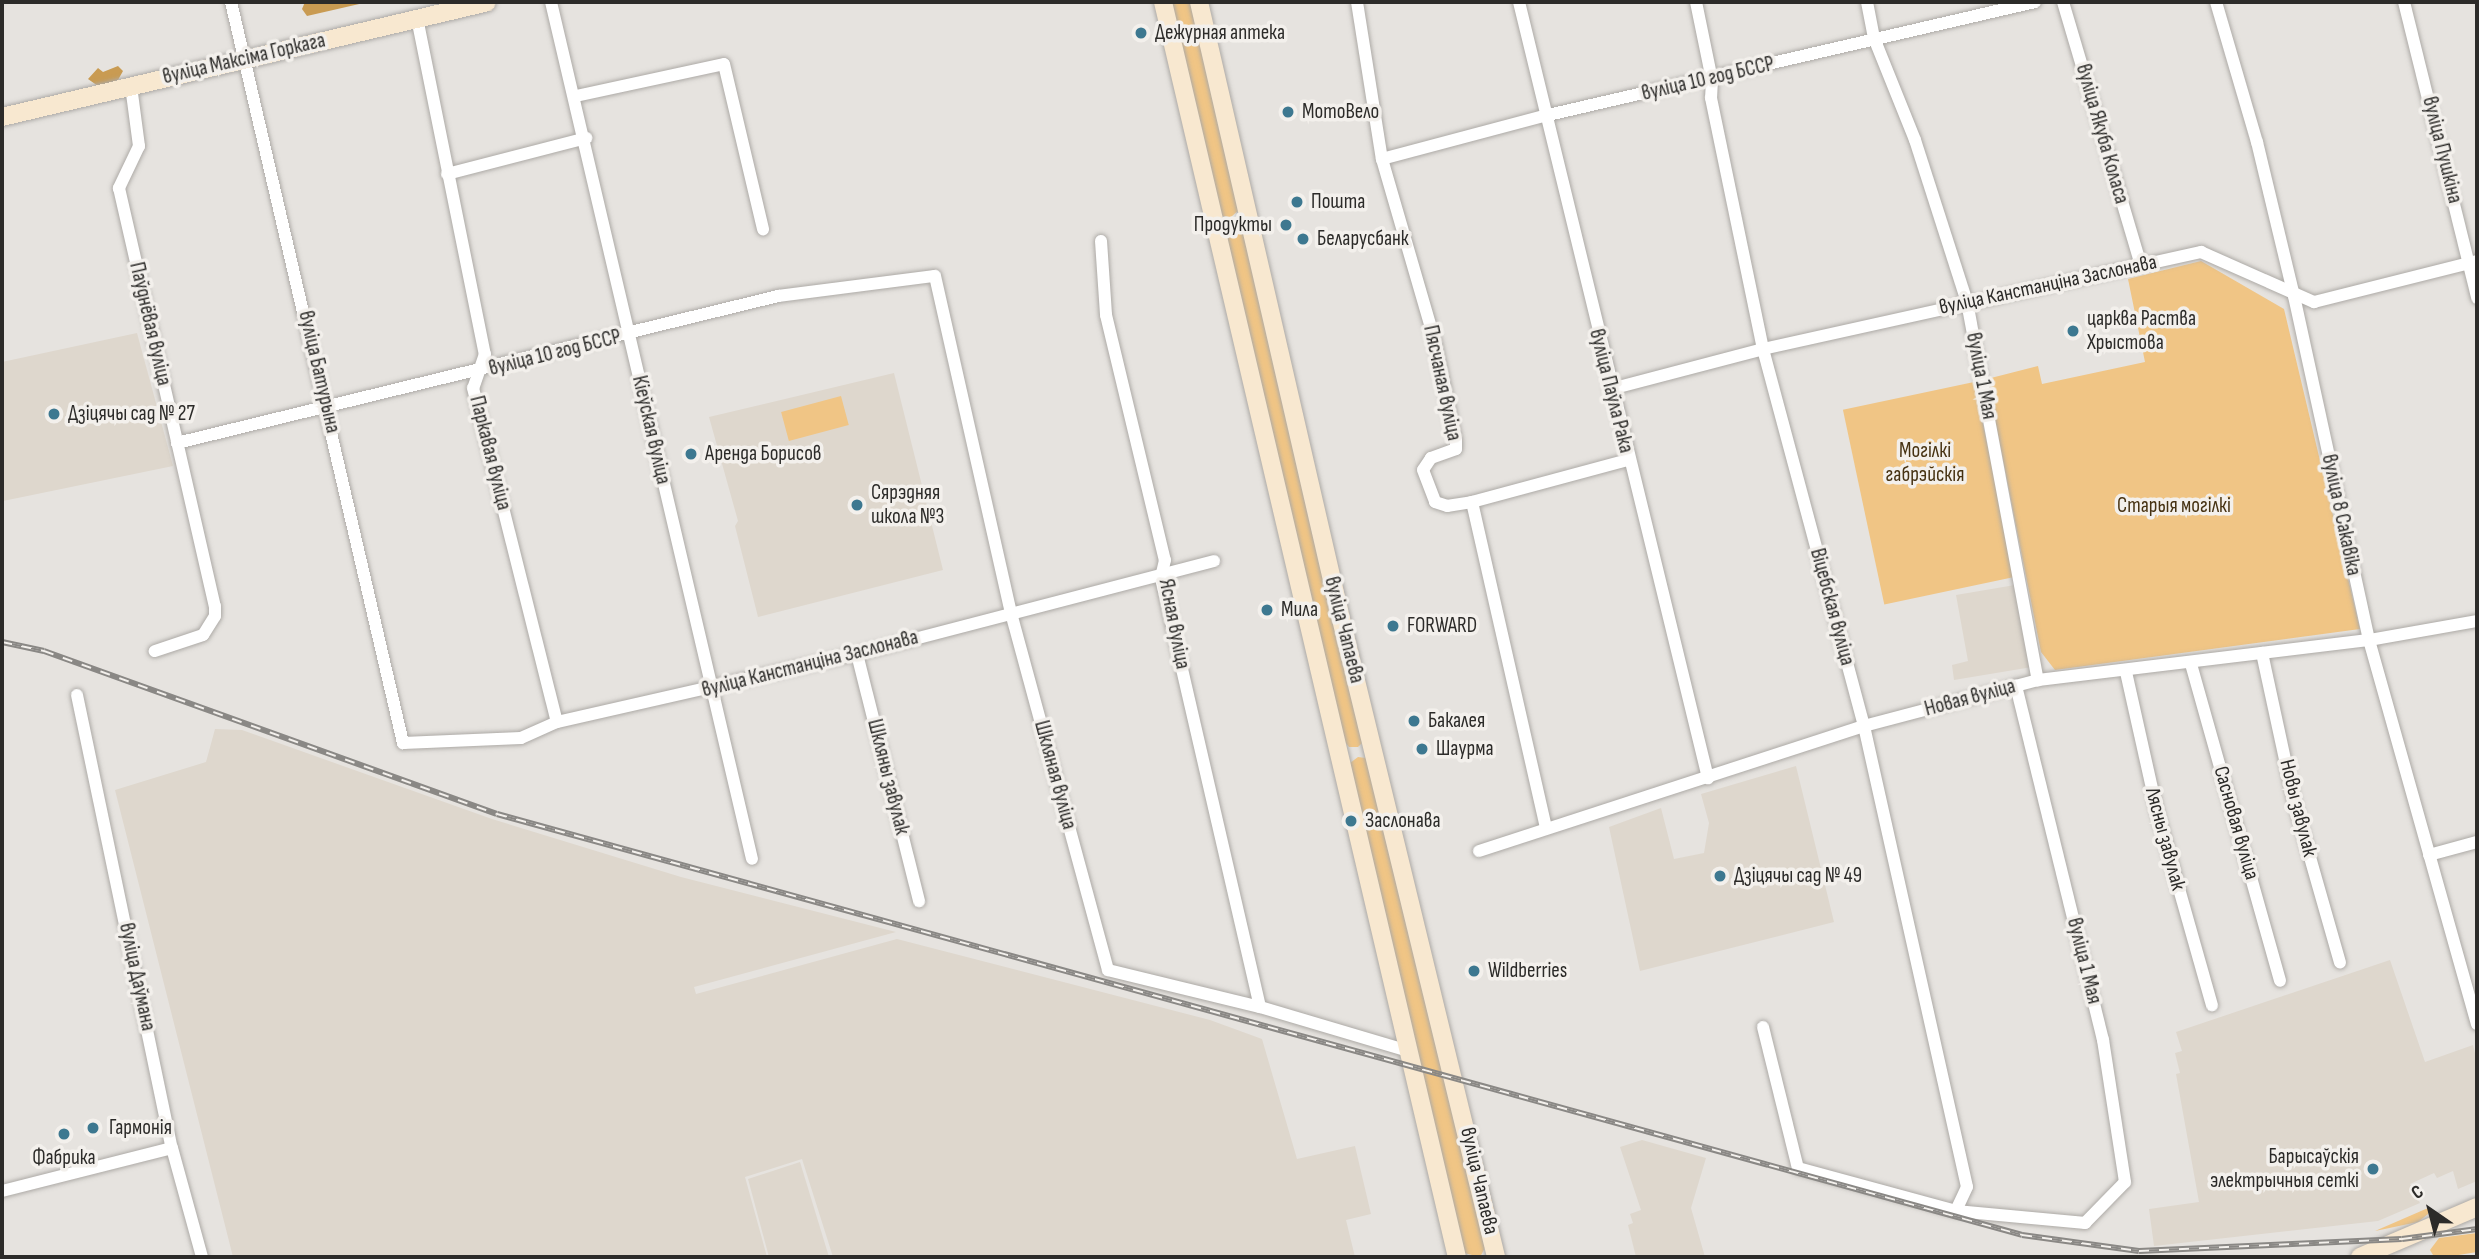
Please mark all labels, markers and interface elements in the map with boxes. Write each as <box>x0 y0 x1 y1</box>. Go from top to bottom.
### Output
place label: Дежурная аптека <box>1155 20 1285 46</box>
marker: Дежурная аптека <box>1133 25 1149 41</box>
street label: вуліца Максіма Горкага <box>160 28 328 90</box>
street label: вуліца 10 год БССР <box>1639 52 1777 106</box>
street label: вуліца Якуба Коласа <box>2070 61 2134 207</box>
street label: вуліца Пушкіна <box>2417 94 2467 206</box>
place label: МотоВело <box>1302 99 1379 125</box>
marker: МотоВело <box>1280 104 1296 120</box>
place label: Пошта <box>1311 189 1365 215</box>
marker: Пошта <box>1289 194 1305 210</box>
place label: Продукты <box>1194 212 1272 238</box>
marker: Продукты <box>1278 217 1294 233</box>
place label: Беларусбанк <box>1317 226 1409 252</box>
marker: Беларусбанк <box>1295 231 1311 247</box>
street label: вуліца Канстанціна Заслонава <box>1937 250 2159 320</box>
street label: Паўднёвая вуліца <box>124 260 176 388</box>
place label: царква Раства Хрыстова <box>2087 306 2196 356</box>
street label: вуліца Батурына <box>293 308 345 436</box>
street label: Пясчаная вуліца <box>1417 323 1467 443</box>
marker: царква Раства Хрыстова <box>2065 323 2081 339</box>
street label: вуліца 10 год БССР <box>486 324 624 382</box>
street label: вуліца Паўла Рака <box>1583 326 1639 456</box>
street label: вуліца 1 Мая <box>1960 331 2002 421</box>
street label: Кіеўская вуліца <box>626 373 676 487</box>
street label: Паркавая вуліца <box>464 393 516 513</box>
place label: Дзіцячы сад № 27 <box>68 401 195 427</box>
marker: Дзіцячы сад № 27 <box>46 406 62 422</box>
park label: Могілкі габрэйскія <box>1886 438 1964 488</box>
place label: Аренда Борисов <box>705 441 822 467</box>
marker: Аренда Борисов <box>683 446 699 462</box>
street label: вуліца 8 Сакавіка <box>2316 452 2366 578</box>
place label: Сярэдняя школа №3 <box>871 480 944 530</box>
park label: Старыя могілкі <box>2117 493 2231 519</box>
marker: Сярэдняя школа №3 <box>849 497 865 513</box>
street label: Віцебская вуліца <box>1804 546 1860 668</box>
street label: вуліца Чапаева <box>1319 574 1369 686</box>
street label: Ясная вуліца <box>1153 577 1195 671</box>
place label: Мила <box>1281 597 1318 623</box>
marker: Мила <box>1259 602 1275 618</box>
place label: FORWARD <box>1407 613 1477 639</box>
marker: FORWARD <box>1385 618 1401 634</box>
street label: вуліца Канстанціна Заслонава <box>699 625 921 703</box>
street label: Новая вуліца <box>1922 674 2018 722</box>
place label: Бакалея <box>1428 708 1485 734</box>
marker: Бакалея <box>1406 713 1422 729</box>
street label: Шкляны завулак <box>861 717 915 837</box>
street label: Шкляная вуліца <box>1028 718 1082 832</box>
place label: Шаурма <box>1436 736 1494 762</box>
marker: Шаурма <box>1414 741 1430 757</box>
street label: Новы завулак <box>2274 757 2322 859</box>
street label: Сасновая вуліца <box>2208 763 2264 883</box>
street label: Лясны завулак <box>2139 785 2191 893</box>
place label: Заслонава <box>1365 808 1441 834</box>
marker: Заслонава <box>1343 813 1359 829</box>
place label: Дзіцячы сад № 49 <box>1734 863 1862 889</box>
marker: Дзіцячы сад № 49 <box>1712 868 1728 884</box>
street label: вуліца 1 Мая <box>2061 915 2107 1007</box>
street label: вуліца Даўмана <box>113 921 161 1033</box>
place label: Wildberries <box>1488 958 1567 984</box>
marker: Wildberries <box>1466 963 1482 979</box>
place label: Гармонія <box>109 1115 172 1141</box>
marker: Гармонія <box>83 1118 103 1138</box>
street label: вуліца Чапаева <box>1454 1125 1504 1237</box>
marker: Фабрика <box>56 1126 72 1142</box>
place label: Барысаўскія электрычныя сеткі <box>2210 1144 2359 1194</box>
place label: Фабрика <box>32 1145 96 1171</box>
marker: Барысаўскія электрычныя сеткі <box>2365 1161 2381 1177</box>
north arrow <box>2395 1175 2465 1245</box>
text: С <box>2407 1180 2428 1205</box>

